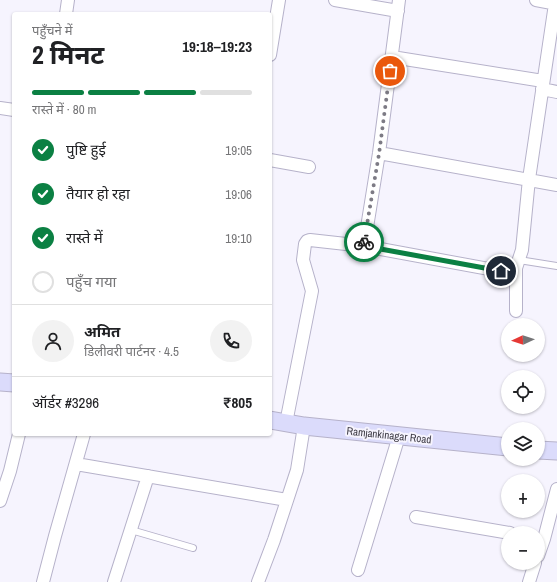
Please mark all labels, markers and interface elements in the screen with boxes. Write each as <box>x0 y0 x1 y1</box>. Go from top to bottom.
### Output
text: पहुँचने में <box>32 22 73 39</box>
text: 19:18–19:23 <box>182 36 252 57</box>
text: 2 मिनट <box>32 37 104 72</box>
pin <box>373 54 407 88</box>
icon: bag <box>379 60 401 82</box>
text: रास्ते में · 80 m <box>32 101 96 118</box>
icon: check <box>32 139 54 161</box>
text: पुष्टि हुई <box>66 139 106 160</box>
text: 19:05 <box>225 142 252 159</box>
icon: check <box>32 183 54 205</box>
text: तैयार हो रहा <box>66 183 130 204</box>
text: 19:06 <box>225 186 252 203</box>
courier <box>344 222 384 262</box>
icon: check <box>32 227 54 249</box>
text: रास्ते में <box>66 227 103 248</box>
text: 19:10 <box>225 230 252 247</box>
icon: bike <box>353 231 375 253</box>
pin <box>484 254 518 288</box>
icon: home <box>490 260 512 282</box>
text: पहुँच गया <box>66 271 116 292</box>
north arrow <box>501 318 545 362</box>
map controls <box>501 318 545 570</box>
button: person <box>32 320 74 362</box>
button: phone <box>210 320 252 362</box>
text: अमित <box>84 321 120 342</box>
text: डिलीवरी पार्टनर · 4.5 <box>84 343 179 360</box>
button: locate <box>501 370 545 414</box>
text: ऑर्डर #3296 <box>32 392 99 413</box>
text: ₹805 <box>223 392 252 413</box>
button: layers <box>501 422 545 466</box>
street label: Ramjankinagar Road <box>346 424 432 446</box>
button: + <box>501 474 545 518</box>
button: − <box>501 526 545 570</box>

